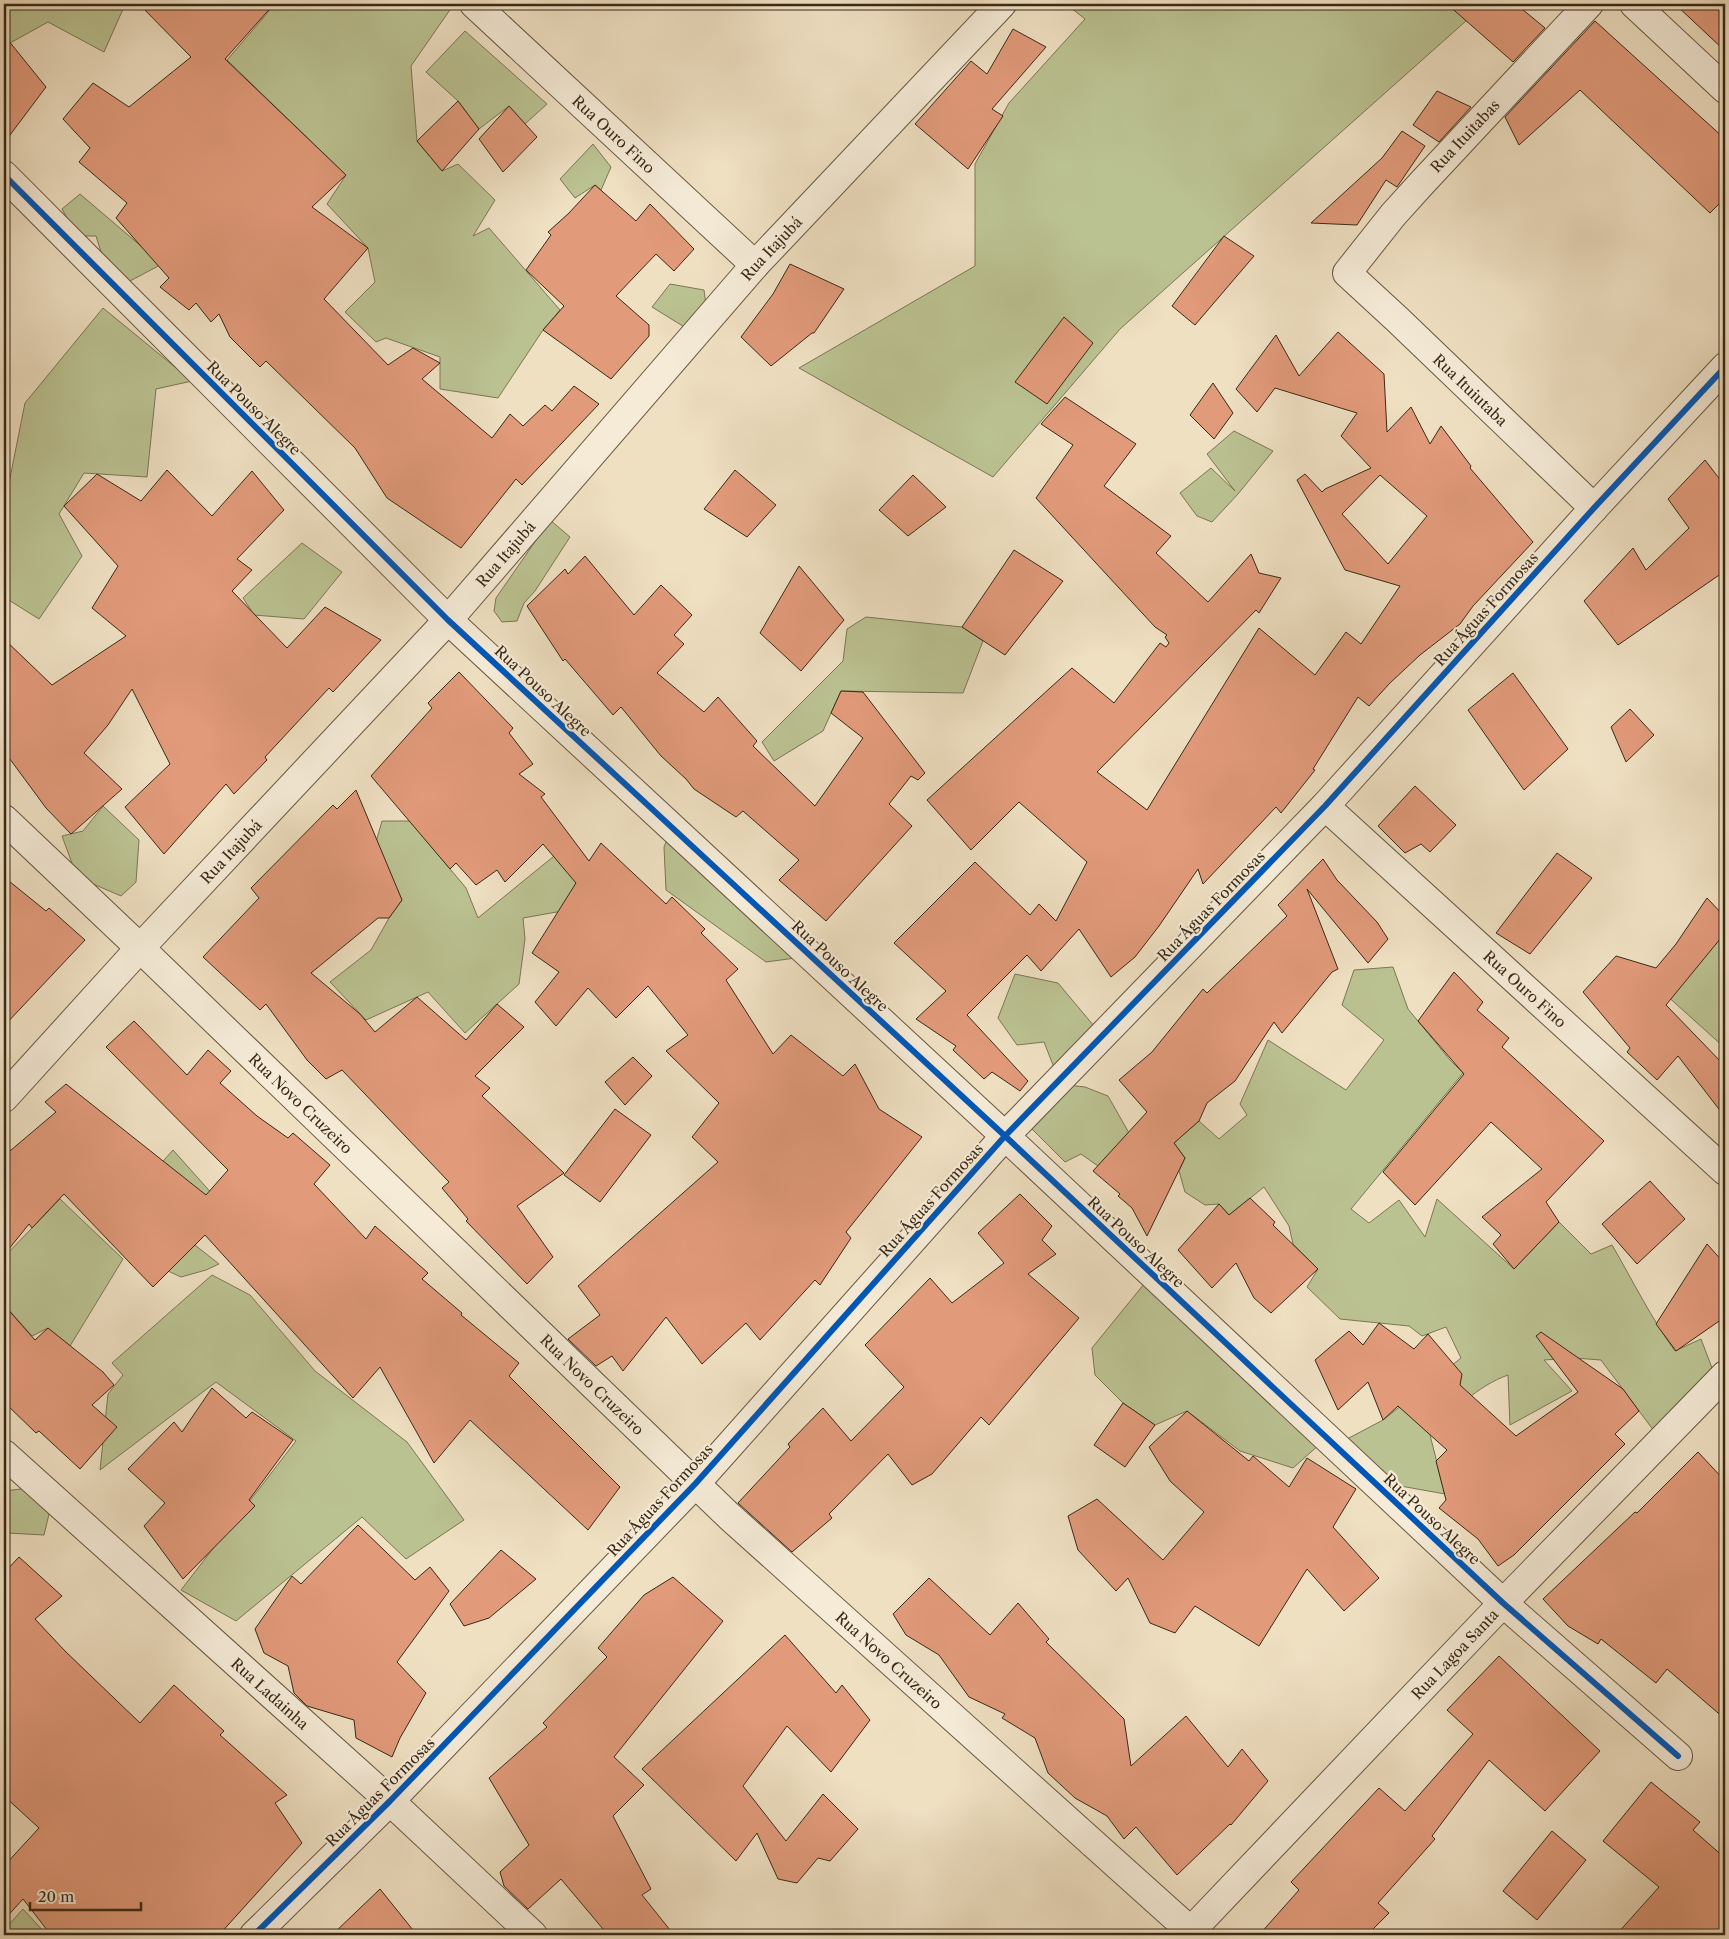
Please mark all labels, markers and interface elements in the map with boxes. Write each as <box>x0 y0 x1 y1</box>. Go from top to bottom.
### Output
street label: Rua Ouro Fino <box>569 91 659 177</box>
street label: Rua Ituitabas <box>1426 95 1504 177</box>
street label: Rua Itajubá <box>737 212 806 284</box>
street label: Rua Ituiutaba <box>1429 350 1512 430</box>
street label: Rua Pouso Alegre <box>203 357 305 459</box>
street label: Rua Itajubá <box>472 517 539 591</box>
street label: Rua Águas Formosas <box>1430 548 1542 670</box>
street label: Rua Pouso Alegre <box>491 641 595 741</box>
street label: Rua Itajubá <box>196 815 265 887</box>
street label: Rua Águas Formosas <box>1153 847 1269 965</box>
street label: Rua Pouso Alegre <box>788 916 892 1016</box>
street label: Rua Ouro Fino <box>1480 946 1571 1031</box>
street label: Rua Novo Cruzeiro <box>245 1049 357 1158</box>
street label: Rua Águas Formosas <box>875 1139 987 1261</box>
street label: Rua Pouso Alegre <box>1084 1192 1188 1292</box>
street label: Rua Novo Cruzeiro <box>537 1330 648 1439</box>
street label: Rua Águas Formosas <box>603 1440 717 1560</box>
street label: Rua Pouso Alegre <box>1380 1469 1484 1569</box>
street label: Rua Lagoa Santa <box>1407 1605 1502 1703</box>
street label: Rua Novo Cruzeiro <box>832 1607 946 1713</box>
street label: Rua Ladainha <box>227 1653 313 1733</box>
street label: Rua Águas Formosas <box>321 1733 439 1851</box>
scale bar <box>30 1879 141 1911</box>
text: 20 m <box>38 1887 74 1906</box>

